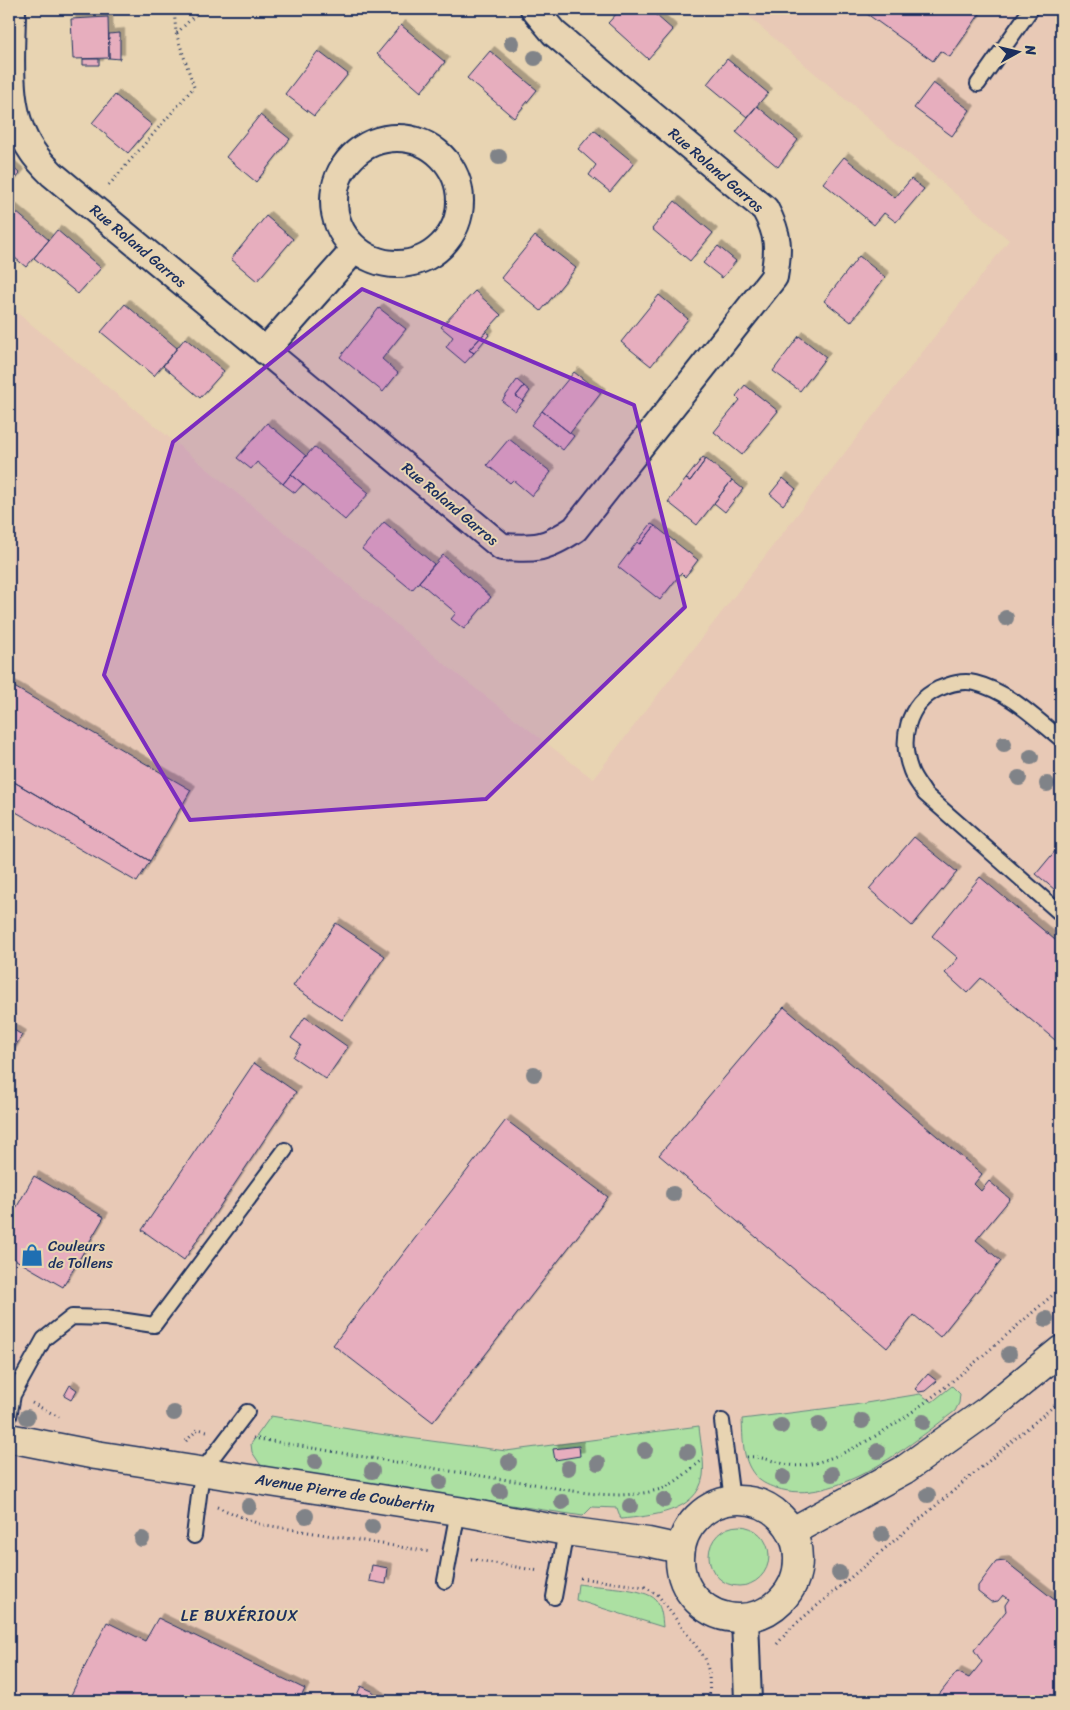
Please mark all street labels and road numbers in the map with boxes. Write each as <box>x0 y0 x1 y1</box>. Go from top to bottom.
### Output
street label: Rue Roland Garros <box>662 121 770 220</box>
street label: Rue Roland Garros <box>84 198 193 295</box>
street label: Rue Roland Garros <box>396 456 505 553</box>
street label: Avenue Pierre de Coubertin <box>253 1466 436 1520</box>

